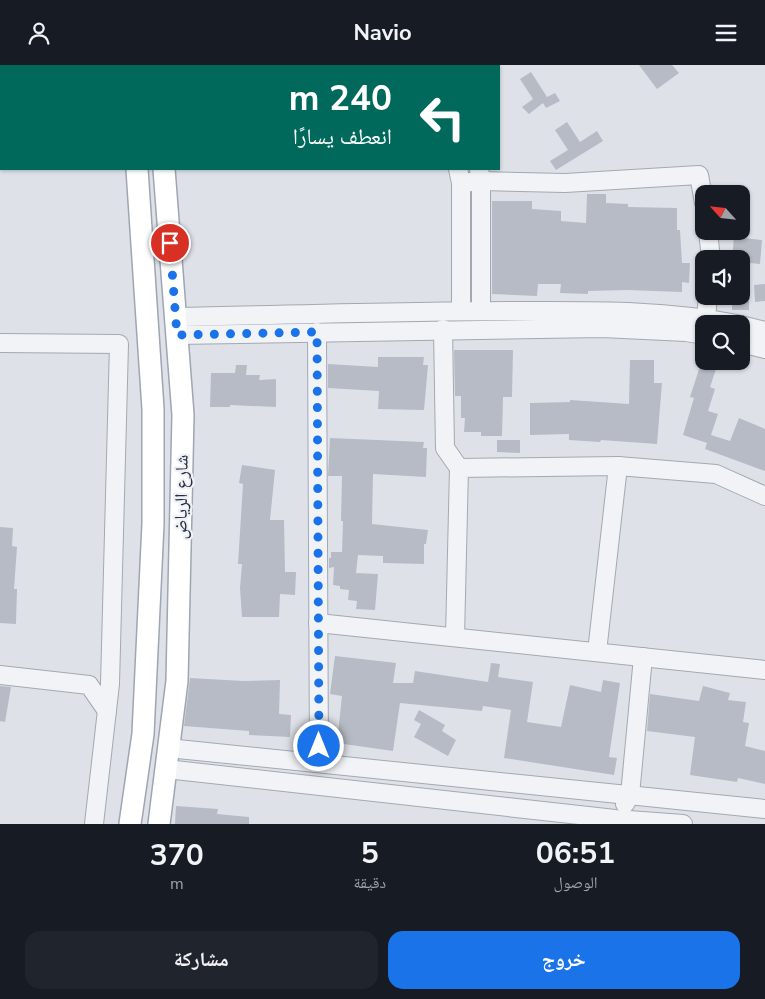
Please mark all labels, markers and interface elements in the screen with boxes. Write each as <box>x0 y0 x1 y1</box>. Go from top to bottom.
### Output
text: Navio <box>353 18 412 48</box>
icon: person <box>25 19 53 47</box>
icon: menu <box>712 19 740 47</box>
text: 240 m <box>289 75 392 122</box>
icon: left <box>410 85 475 150</box>
text: انعطف يسارًا <box>293 122 392 152</box>
north arrow <box>695 185 750 240</box>
map controls <box>695 185 750 370</box>
pin <box>149 222 191 264</box>
icon: arrive <box>156 229 184 257</box>
button: sound <box>695 250 750 305</box>
button: search <box>695 315 750 370</box>
street label: شارع الرياض <box>168 454 194 540</box>
position arrow <box>292 719 344 771</box>
text: 5 <box>361 833 379 874</box>
text: 06:51 <box>536 833 615 874</box>
text: 370 <box>150 835 204 876</box>
text: دقيقة <box>354 872 386 894</box>
text: الوصول <box>553 872 598 894</box>
text: m <box>170 873 184 895</box>
button: مشاركة <box>25 931 378 989</box>
button: خروج <box>388 931 740 989</box>

